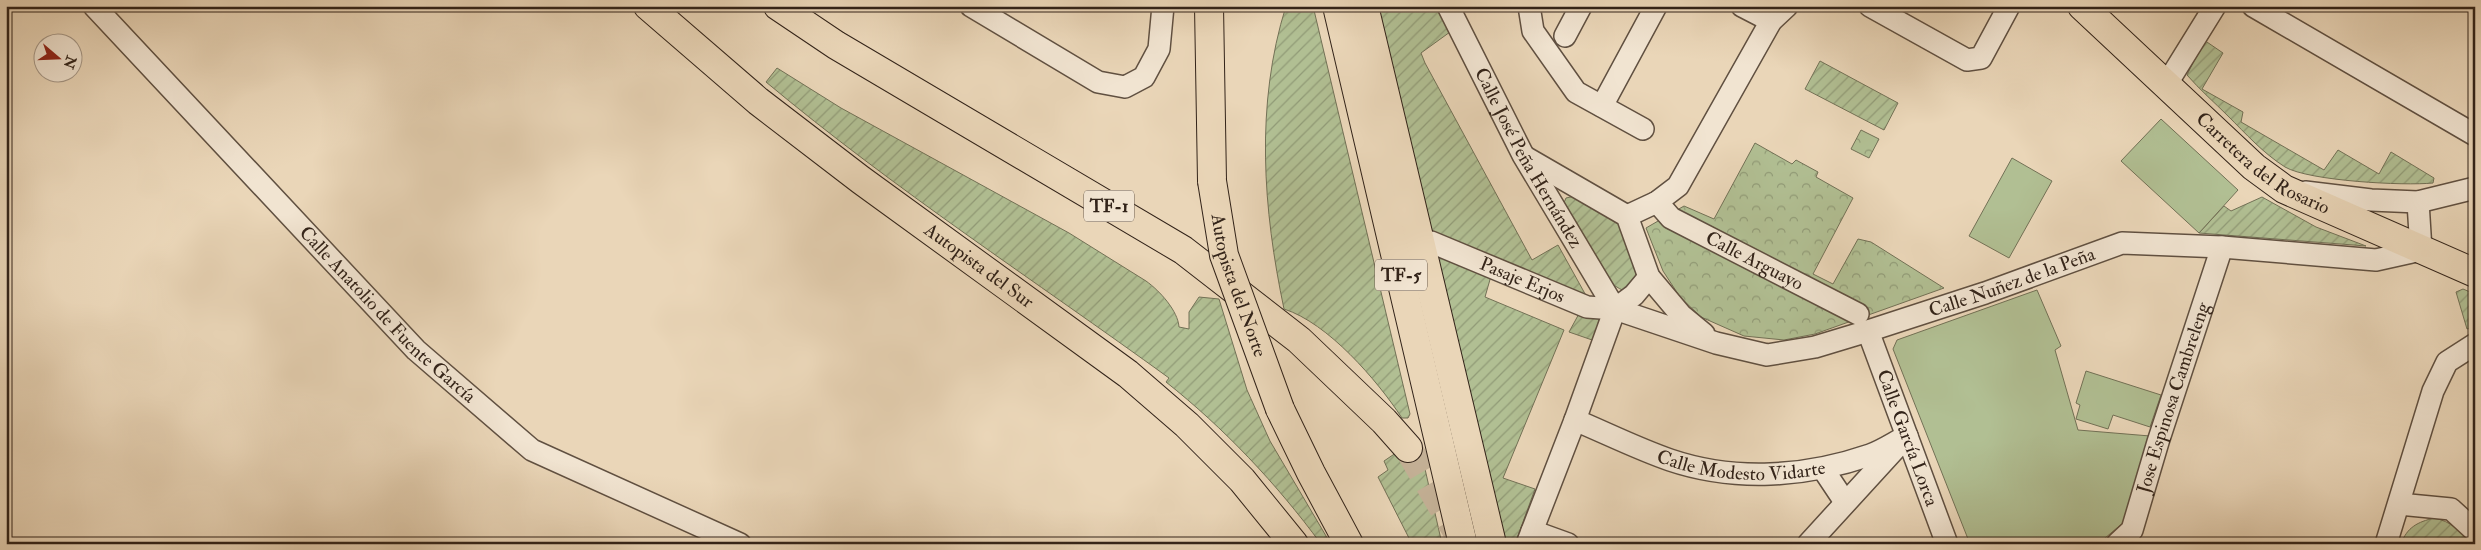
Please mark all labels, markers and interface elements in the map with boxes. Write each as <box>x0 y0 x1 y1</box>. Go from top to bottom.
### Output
north arrow <box>32 32 82 82</box>
text: N <box>60 52 80 71</box>
street label: Calle José Peña Hernández <box>1469 64 1588 253</box>
street label: Carretera del Rosario <box>2191 107 2333 220</box>
road number: TF-1 <box>1084 190 1134 222</box>
street label: Autopista del Norte <box>1205 211 1272 360</box>
street label: Autopista del Sur <box>919 217 1039 314</box>
street label: Calle Anatolio de Fuente García <box>294 221 481 408</box>
street label: Calle Arguayo <box>1701 226 1807 296</box>
street label: Calle Nuñez de la Peña <box>1926 242 2099 322</box>
street label: Pasaje Erjos <box>1476 252 1569 308</box>
road number: TF-5 <box>1375 260 1427 290</box>
street label: Jose Espinosa Cambreleng <box>2131 299 2215 497</box>
street label: Calle García Lorca <box>1871 366 1944 510</box>
street label: Calle Modesto Vidarte <box>1653 444 1827 486</box>

